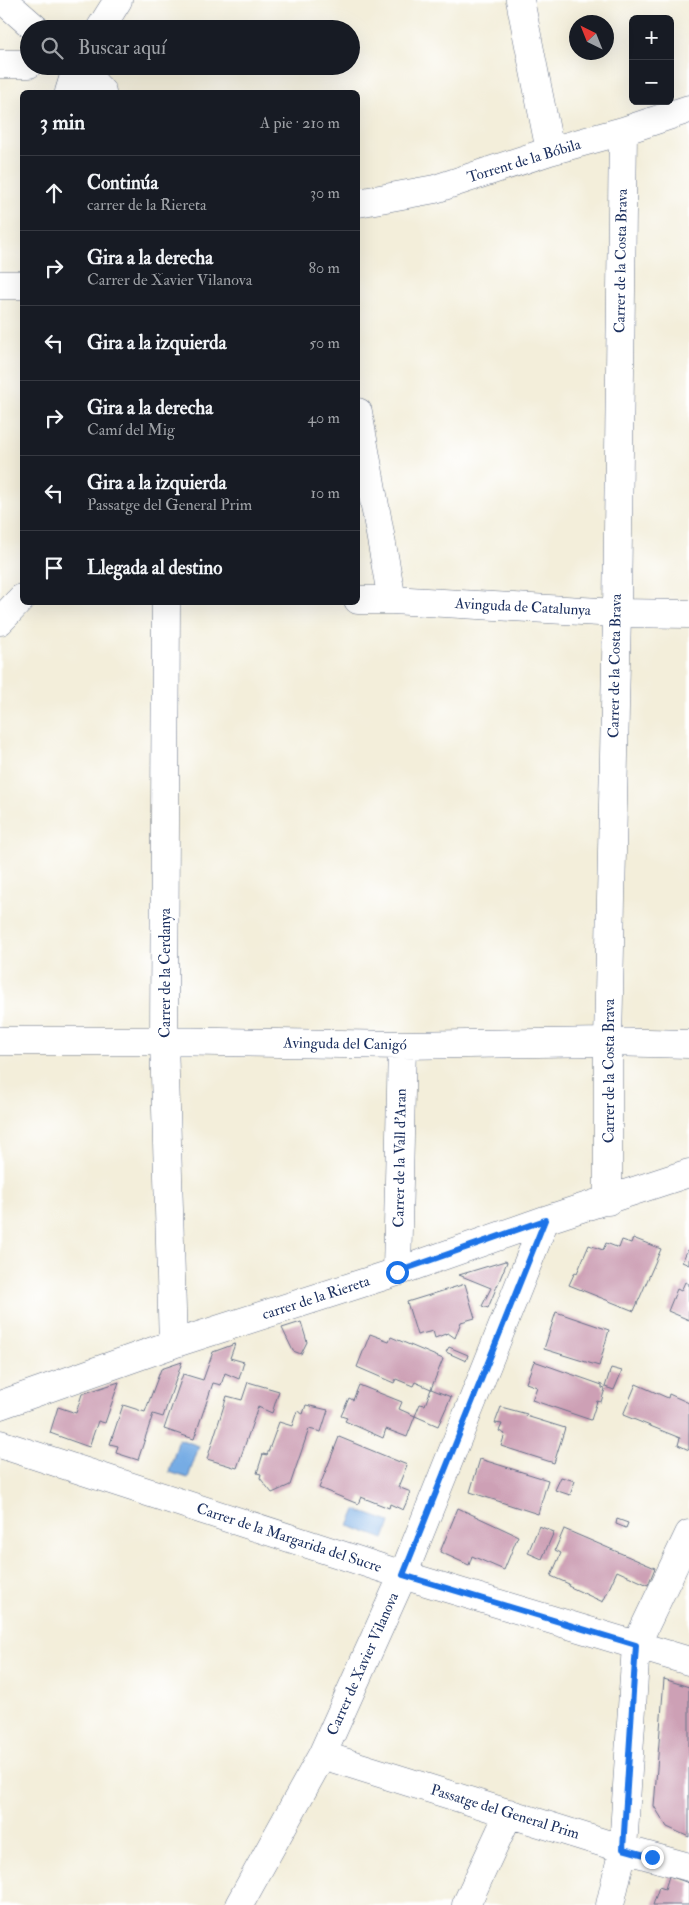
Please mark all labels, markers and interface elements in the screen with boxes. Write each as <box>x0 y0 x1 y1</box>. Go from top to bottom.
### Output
north arrow <box>569 15 614 60</box>
map controls <box>629 15 674 105</box>
button: + <box>629 15 674 60</box>
search box <box>20 20 360 75</box>
icon: search <box>38 34 66 62</box>
text: Buscar aquí <box>78 36 166 60</box>
button: − <box>629 60 674 105</box>
text: 3 min <box>40 109 85 136</box>
text: A pie · 210 m <box>260 113 340 133</box>
street label: Torrent de la Bóbila <box>465 134 584 187</box>
text: Continúa <box>87 171 158 195</box>
icon: ahead <box>40 179 68 207</box>
text: 30 m <box>310 183 340 203</box>
street label: Carrer de la Costa Brava <box>610 188 632 333</box>
text: carrer de la Riereta <box>87 195 207 215</box>
text: Gira a la derecha <box>87 246 213 270</box>
icon: right <box>40 254 68 282</box>
text: 80 m <box>309 258 340 278</box>
text: Carrer de Xavier Vilanova <box>87 270 252 290</box>
icon: left <box>40 329 68 357</box>
text: Gira a la izquierda <box>87 331 226 355</box>
text: 50 m <box>309 333 340 353</box>
text: Gira a la derecha <box>87 396 213 420</box>
icon: right <box>40 404 68 432</box>
text: 40 m <box>307 408 340 428</box>
text: Camí del Mig <box>87 420 175 440</box>
text: Gira a la izquierda <box>87 471 226 495</box>
icon: left <box>40 479 68 507</box>
text: 10 m <box>310 483 340 503</box>
text: Passatge del General Prim <box>87 495 252 515</box>
icon: arrive <box>40 554 68 582</box>
text: Llegada al destino <box>87 556 222 580</box>
street label: Carrer de la Costa Brava <box>604 593 626 738</box>
street label: Avinguda de Catalunya <box>454 594 592 620</box>
street label: Carrer de la Cerdanya <box>156 907 175 1038</box>
street label: Carrer de la Costa Brava <box>600 998 619 1143</box>
street label: Avinguda del Canigó <box>282 1033 407 1055</box>
street label: Carrer de la Vall d'Aran <box>389 1088 411 1228</box>
route start <box>386 1261 409 1284</box>
street label: carrer de la Riereta <box>260 1271 373 1324</box>
street label: Carrer de la Margarida del Sucre <box>194 1499 384 1577</box>
street label: Carrer de Xavier Vilanova <box>323 1589 404 1739</box>
street label: Passatge del General Prim <box>428 1780 582 1844</box>
route end <box>641 1846 664 1869</box>

